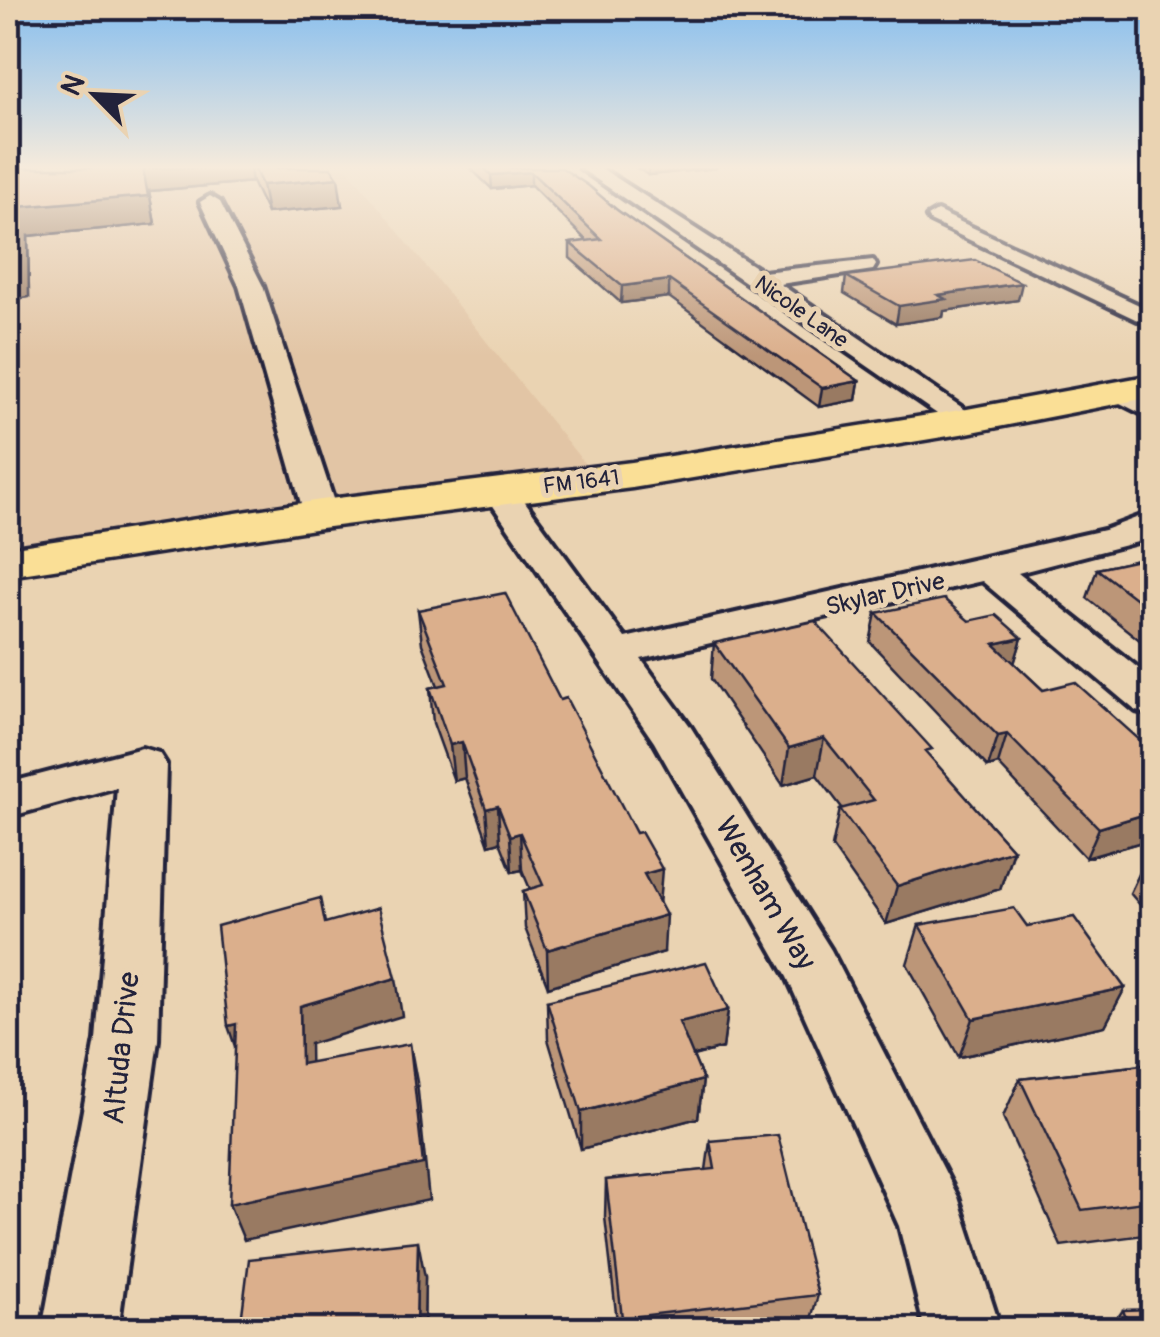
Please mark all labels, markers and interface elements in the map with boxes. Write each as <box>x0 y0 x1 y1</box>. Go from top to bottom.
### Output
north arrow <box>45 45 145 145</box>
text: N <box>54 70 93 101</box>
street label: Nicole Lane <box>749 269 854 354</box>
street label: FM 1641 <box>541 463 621 501</box>
street label: Skylar Drive <box>823 566 948 623</box>
street label: Wenham Way <box>707 810 824 976</box>
street label: Altuda Drive <box>95 970 148 1126</box>

